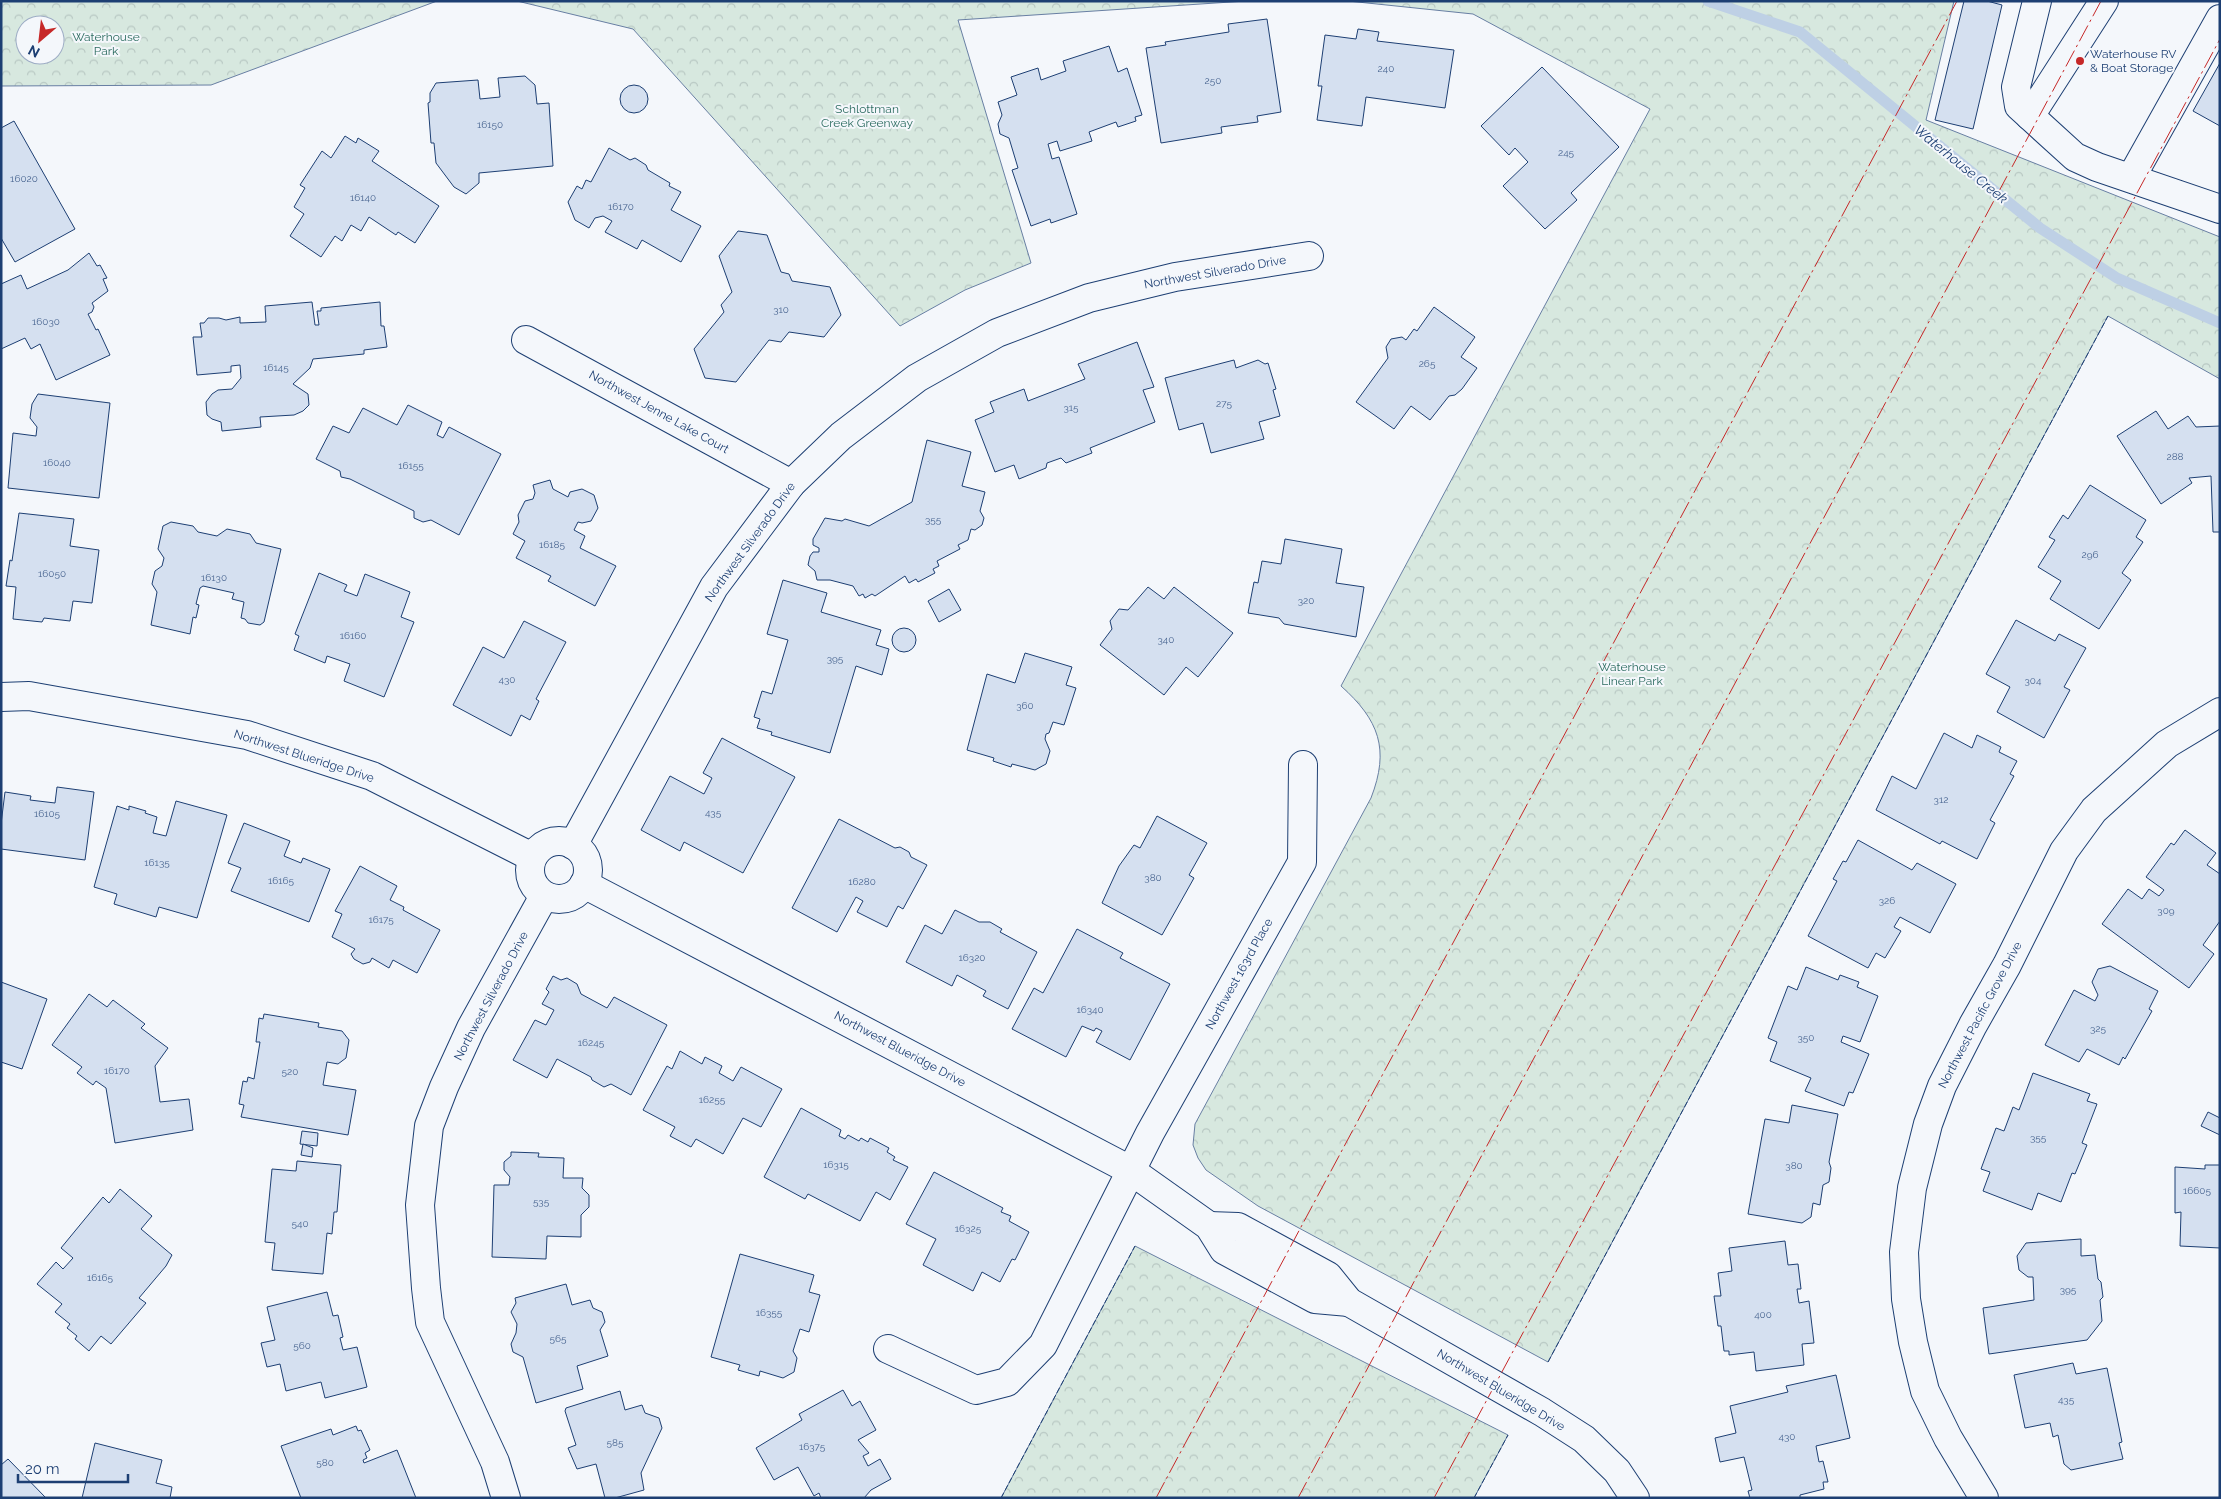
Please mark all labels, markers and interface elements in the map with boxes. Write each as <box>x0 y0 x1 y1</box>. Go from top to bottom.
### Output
north arrow <box>15 15 65 65</box>
park label: Waterhouse Park <box>72 30 140 58</box>
text: N <box>25 42 42 61</box>
place label: Waterhouse RV & Boat Storage <box>2090 47 2177 75</box>
marker: Waterhouse RV & Boat Storage <box>2074 55 2086 67</box>
house number: 240 <box>1378 63 1394 74</box>
house number: 250 <box>1205 75 1221 86</box>
park label: Schlottman Creek Greenway <box>821 102 913 130</box>
house number: 16150 <box>477 119 503 130</box>
water label: Waterhouse Creek <box>1911 121 2011 207</box>
house number: 245 <box>1558 147 1575 158</box>
house number: 16020 <box>10 173 38 184</box>
house number: 16140 <box>350 192 376 203</box>
house number: 16170 <box>608 201 634 212</box>
street label: Northwest Silverado Drive <box>1143 253 1287 291</box>
house number: 310 <box>773 304 789 315</box>
house number: 16030 <box>32 316 60 327</box>
house number: 265 <box>1419 358 1436 369</box>
house number: 16145 <box>263 362 289 373</box>
street label: Northwest Jenne Lake Court <box>587 368 731 456</box>
house number: 275 <box>1216 398 1232 409</box>
house number: 315 <box>1063 402 1079 413</box>
house number: 288 <box>2166 451 2184 462</box>
house number: 16040 <box>43 457 71 468</box>
house number: 16155 <box>398 460 424 471</box>
street label: Northwest Silverado Drive <box>702 480 798 604</box>
house number: 355 <box>925 514 942 525</box>
house number: 16185 <box>539 539 566 550</box>
house number: 296 <box>2081 549 2099 560</box>
house number: 16050 <box>38 568 66 579</box>
house number: 16130 <box>201 572 227 583</box>
house number: 320 <box>1298 595 1314 606</box>
house number: 16160 <box>340 630 366 641</box>
house number: 340 <box>1158 634 1174 645</box>
house number: 395 <box>827 653 844 664</box>
park label: Waterhouse Linear Park <box>1598 660 1666 688</box>
house number: 430 <box>499 674 515 685</box>
house number: 304 <box>2025 675 2042 686</box>
house number: 360 <box>1016 700 1034 711</box>
street label: Northwest Blueridge Drive <box>232 727 376 785</box>
house number: 312 <box>1934 794 1948 805</box>
house number: 435 <box>705 807 722 818</box>
house number: 16105 <box>34 808 61 819</box>
house number: 16135 <box>144 857 170 868</box>
house number: 380 <box>1144 872 1162 883</box>
house number: 16165 <box>268 875 295 886</box>
house number: 16280 <box>848 876 876 887</box>
house number: 326 <box>1879 895 1895 906</box>
house number: 309 <box>2157 905 2175 916</box>
house number: 16175 <box>368 914 394 925</box>
street label: Northwest 163rd Place <box>1203 916 1275 1032</box>
street label: Northwest Silverado Drive <box>451 929 531 1063</box>
street label: Northwest Pacific Grove Drive <box>1935 939 2025 1091</box>
house number: 16320 <box>959 952 985 963</box>
house number: 16340 <box>1076 1004 1104 1015</box>
street label: Northwest Blueridge Drive <box>832 1008 968 1090</box>
house number: 325 <box>2090 1023 2107 1034</box>
house number: 350 <box>1798 1032 1814 1043</box>
house number: 16245 <box>578 1037 605 1048</box>
house number: 16170 <box>104 1065 130 1076</box>
house number: 520 <box>282 1066 298 1077</box>
house number: 16255 <box>699 1094 726 1105</box>
house number: 355 <box>2030 1132 2047 1143</box>
house number: 16315 <box>823 1159 849 1170</box>
house number: 380 <box>1785 1160 1803 1171</box>
house number: 16605 <box>2183 1185 2211 1196</box>
house number: 535 <box>533 1196 550 1207</box>
house number: 540 <box>291 1218 309 1229</box>
house number: 16325 <box>955 1223 982 1234</box>
house number: 16165 <box>87 1272 114 1283</box>
house number: 395 <box>2060 1284 2077 1295</box>
house number: 16355 <box>756 1307 783 1318</box>
house number: 400 <box>1754 1309 1772 1320</box>
house number: 565 <box>550 1333 567 1344</box>
house number: 560 <box>293 1340 311 1351</box>
street label: Northwest Blueridge Drive <box>1435 1346 1567 1434</box>
house number: 435 <box>2058 1394 2075 1405</box>
house number: 430 <box>1779 1431 1795 1442</box>
house number: 585 <box>607 1437 624 1448</box>
house number: 16375 <box>799 1441 826 1452</box>
scale bar <box>18 1452 128 1484</box>
house number: 580 <box>316 1457 334 1468</box>
text: 20 m <box>25 1460 60 1478</box>

